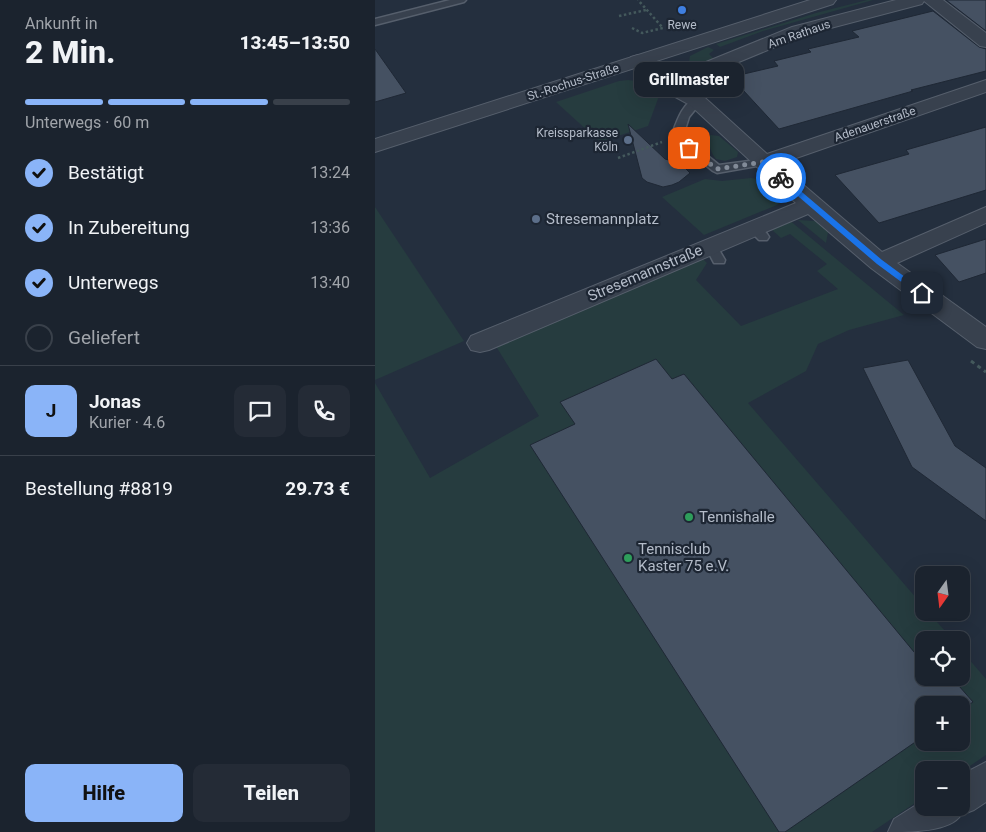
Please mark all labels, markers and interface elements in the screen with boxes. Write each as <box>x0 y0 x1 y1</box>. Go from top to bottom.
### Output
marker: Rewe <box>676 4 688 16</box>
text: Ankunft in <box>25 14 98 33</box>
street label: Am Rathaus <box>766 17 832 51</box>
place label: Rewe <box>667 18 697 32</box>
text: 13:45–13:50 <box>239 31 350 54</box>
text: 2 Min. <box>25 33 116 71</box>
street label: St.-Rochus-Straße <box>525 61 621 103</box>
callout: Grillmaster <box>634 63 744 98</box>
text: Grillmaster <box>649 70 729 89</box>
street label: Adenauerstraße <box>832 104 918 144</box>
text: Unterwegs · 60 m <box>25 113 149 132</box>
place label: Kreissparkasse Köln <box>536 126 618 154</box>
pin <box>668 127 710 169</box>
marker: Kreissparkasse Köln <box>622 134 634 146</box>
icon: bag <box>675 134 703 162</box>
courier <box>756 153 806 203</box>
icon: check <box>25 159 53 187</box>
text: Bestätigt <box>68 161 144 184</box>
text: 13:24 <box>310 163 350 182</box>
icon: bike <box>767 164 795 192</box>
place label: Stresemannplatz <box>546 210 659 228</box>
marker: Stresemannplatz <box>530 213 542 225</box>
icon: check <box>25 214 53 242</box>
text: In Zubereitung <box>68 216 190 239</box>
text: 13:36 <box>310 218 350 237</box>
street label: Stresemannstraße <box>585 241 705 305</box>
icon: check <box>25 269 53 297</box>
text: Unterwegs <box>68 271 159 294</box>
pin <box>901 272 943 314</box>
text: 13:40 <box>310 273 350 292</box>
icon: home <box>908 279 936 307</box>
text: Geliefert <box>68 326 140 349</box>
button: chat <box>234 385 286 437</box>
button: phone <box>298 385 350 437</box>
text: Jonas <box>89 390 141 413</box>
text: J <box>46 399 56 422</box>
text: Kurier · 4.6 <box>89 413 165 432</box>
text: Bestellung #8819 <box>25 477 173 500</box>
text: 29.73 € <box>285 477 350 500</box>
place label: Tennishalle <box>699 508 775 526</box>
marker: Tennishalle <box>683 511 695 523</box>
place label: Tennisclub Kaster 75 e.V. <box>638 540 729 575</box>
marker: Tennisclub Kaster 75 e.V. <box>622 552 634 564</box>
north arrow <box>915 566 970 621</box>
map controls <box>915 566 970 816</box>
button: locate <box>915 631 970 686</box>
button: + <box>915 696 970 751</box>
button: − <box>915 761 970 816</box>
button: Hilfe <box>25 764 183 822</box>
button: Teilen <box>193 764 350 822</box>

